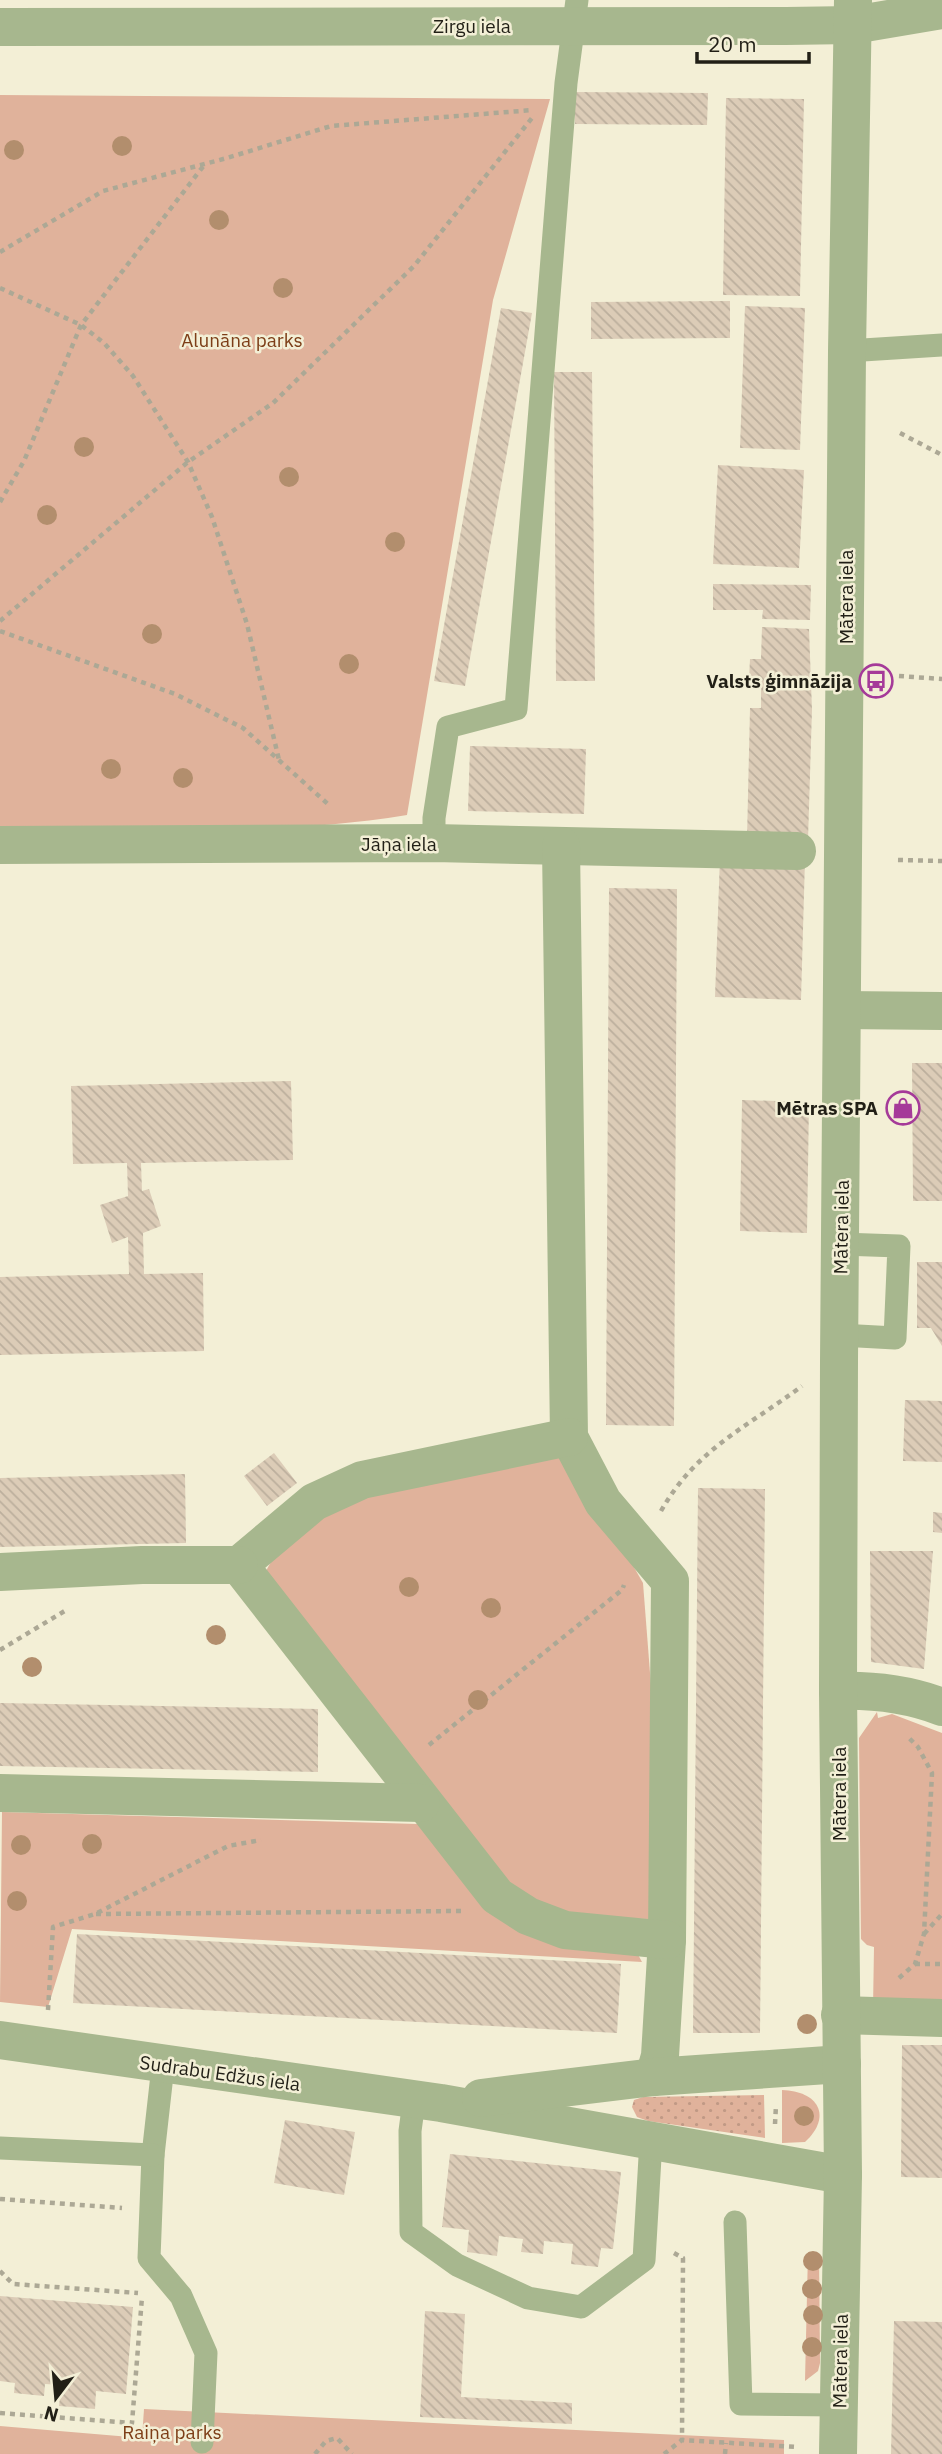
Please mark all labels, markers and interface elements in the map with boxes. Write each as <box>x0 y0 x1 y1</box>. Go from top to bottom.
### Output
street label: Zirgu iela <box>433 14 511 38</box>
scale bar <box>697 21 809 65</box>
text: 20 m <box>708 30 757 58</box>
park label: Alunāna parks <box>181 328 303 352</box>
street label: Mātera iela <box>834 550 858 644</box>
bus stop icon: Valsts ģimnāzija <box>857 662 895 700</box>
place label: Valsts ģimnāzija <box>706 669 852 693</box>
street label: Jāņa iela <box>361 832 437 856</box>
shop icon: Mētras SPA <box>884 1089 922 1127</box>
place label: Mētras SPA <box>776 1096 878 1120</box>
street label: Mātera iela <box>828 1179 854 1275</box>
street label: Mātera iela <box>827 1747 851 1841</box>
street label: Sudrabu Edžus iela <box>138 2050 302 2096</box>
street label: Mātera iela <box>827 2313 853 2409</box>
north arrow <box>21 2363 91 2433</box>
text: N <box>41 2401 61 2428</box>
park label: Raiņa parks <box>122 2420 222 2444</box>

